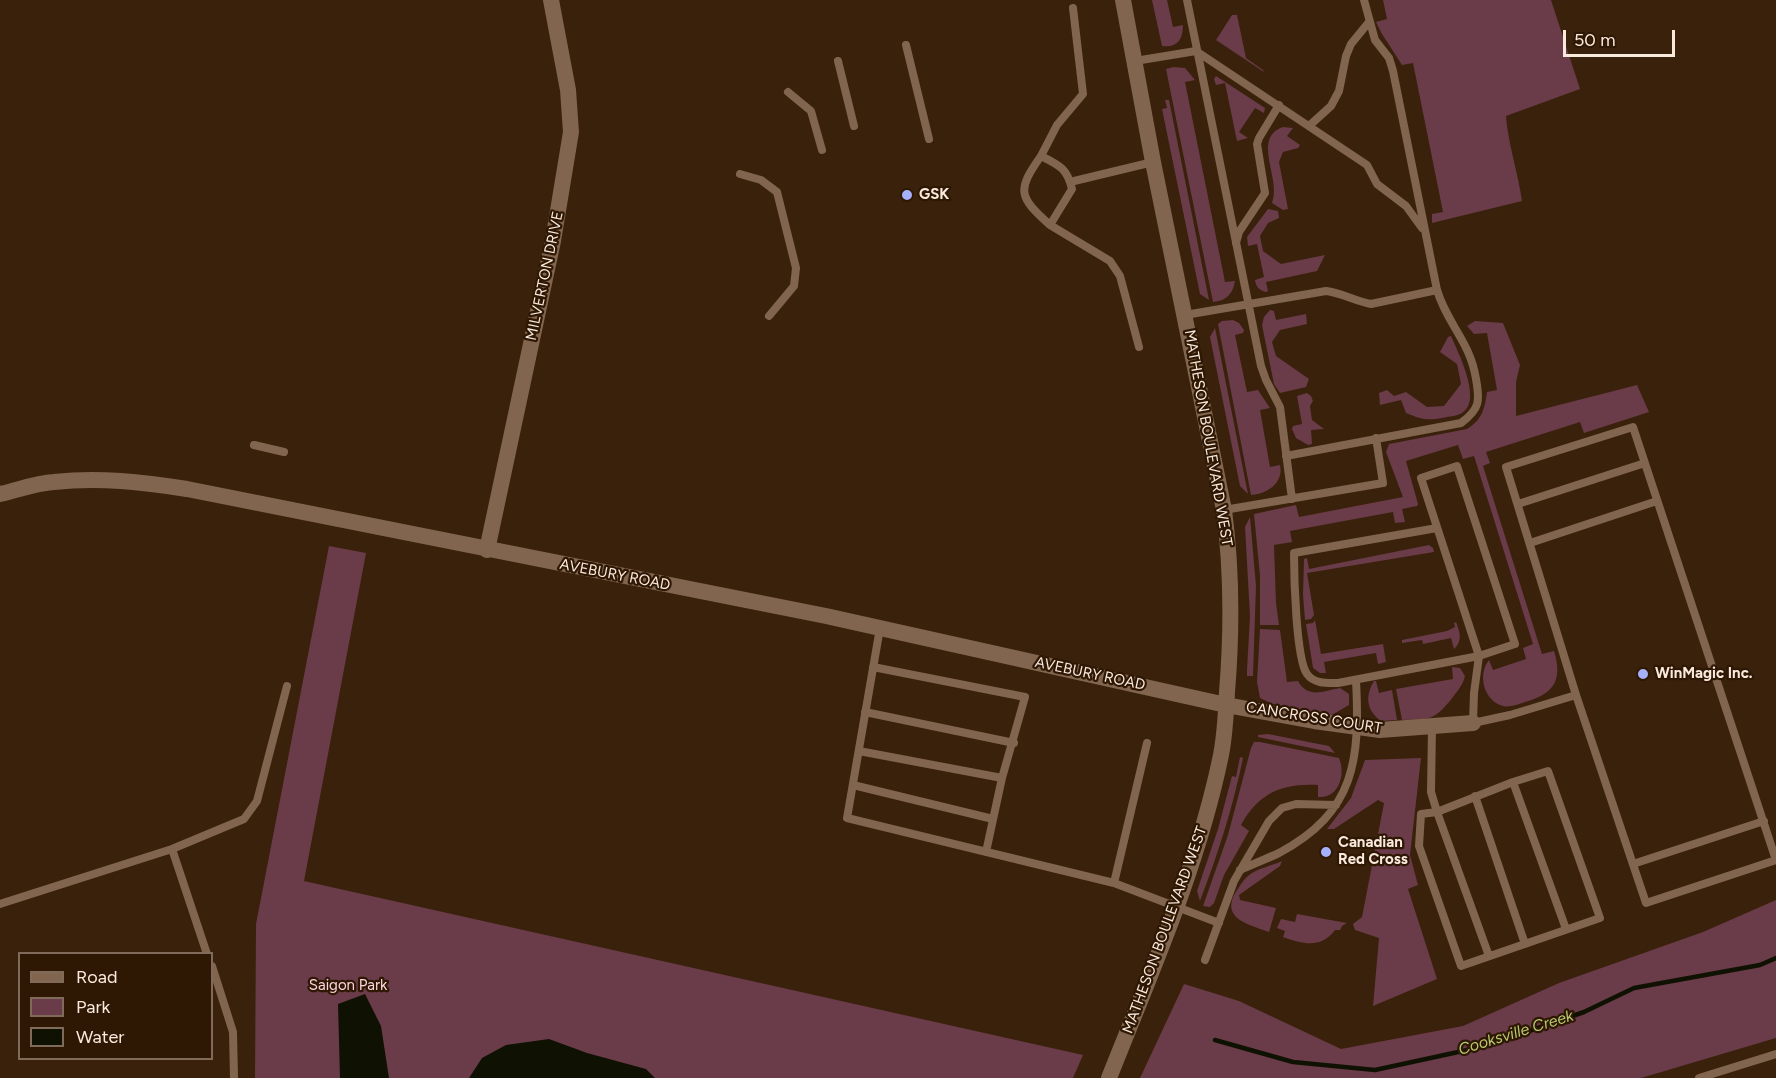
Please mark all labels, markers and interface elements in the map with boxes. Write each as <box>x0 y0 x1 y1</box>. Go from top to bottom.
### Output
scale bar <box>1566 18 1678 56</box>
text: 50 m <box>1574 29 1616 51</box>
place label: GSK <box>919 186 949 204</box>
marker: GSK <box>900 188 914 202</box>
street label: MILVERTON DRIVE <box>523 210 567 342</box>
street label: MATHESON BOULEVARD WEST <box>1180 328 1236 548</box>
street label: AVEBURY ROAD <box>558 555 672 595</box>
street label: AVEBURY ROAD <box>1033 654 1147 694</box>
place label: WinMagic Inc. <box>1655 665 1753 683</box>
marker: WinMagic Inc. <box>1636 667 1650 681</box>
street label: CANCROSS COURT <box>1245 698 1383 738</box>
street label: MATHESON BOULEVARD WEST <box>1119 824 1211 1036</box>
place label: Canadian Red Cross <box>1338 834 1408 869</box>
marker: Canadian Red Cross <box>1319 845 1333 859</box>
legend <box>18 952 213 1060</box>
text: Road <box>76 966 117 988</box>
park label: Saigon Park <box>309 977 387 995</box>
text: Park <box>76 996 110 1018</box>
water label: Cooksville Creek <box>1456 1006 1576 1060</box>
text: Water <box>76 1026 124 1048</box>

